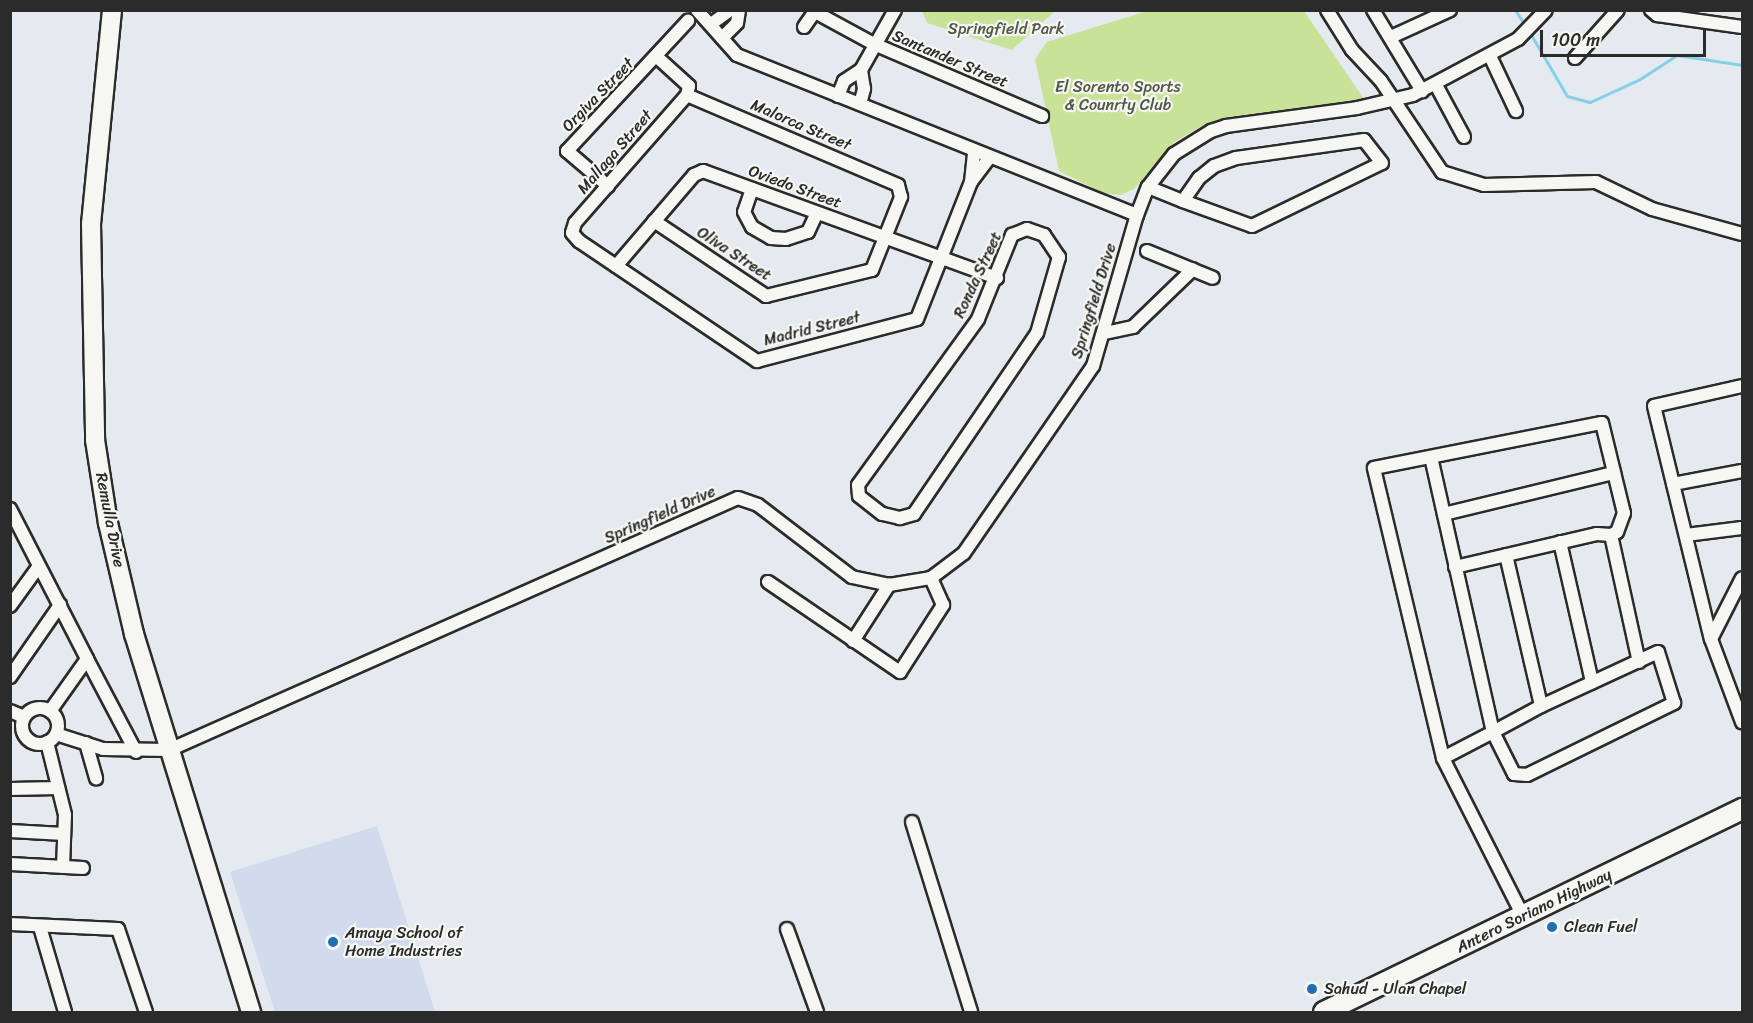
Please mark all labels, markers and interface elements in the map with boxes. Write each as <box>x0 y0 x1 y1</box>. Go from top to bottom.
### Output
scale bar <box>1543 18 1710 56</box>
park label: Springfield Park <box>948 19 1064 39</box>
text: 100 m <box>1551 24 1600 56</box>
street label: Santander Street <box>889 26 1011 92</box>
street label: Orgiva Street <box>558 54 638 136</box>
park label: El Sorento Sports & Counrty Club <box>1056 77 1180 115</box>
street label: Malorca Street <box>748 95 854 155</box>
street label: Mallaga Street <box>573 106 657 198</box>
street label: Oviedo Street <box>746 161 844 213</box>
street label: Oliva Street <box>693 223 775 285</box>
street label: Ronda Street <box>950 229 1006 321</box>
street label: Springfield Drive <box>1067 241 1121 361</box>
street label: Madrid Street <box>761 308 863 350</box>
street label: Remulla Drive <box>91 471 129 569</box>
street label: Springfield Drive <box>601 482 719 548</box>
street label: Antero Soriano Highway <box>1453 865 1615 957</box>
place label: Clean Fuel <box>1564 917 1638 937</box>
marker: Clean Fuel <box>1545 920 1559 934</box>
place label: Amaya School of Home Industries <box>345 923 463 961</box>
marker: Amaya School of Home Industries <box>326 935 340 949</box>
place label: Sahud - Ulan Chapel <box>1324 979 1467 999</box>
marker: Sahud - Ulan Chapel <box>1305 982 1319 996</box>

